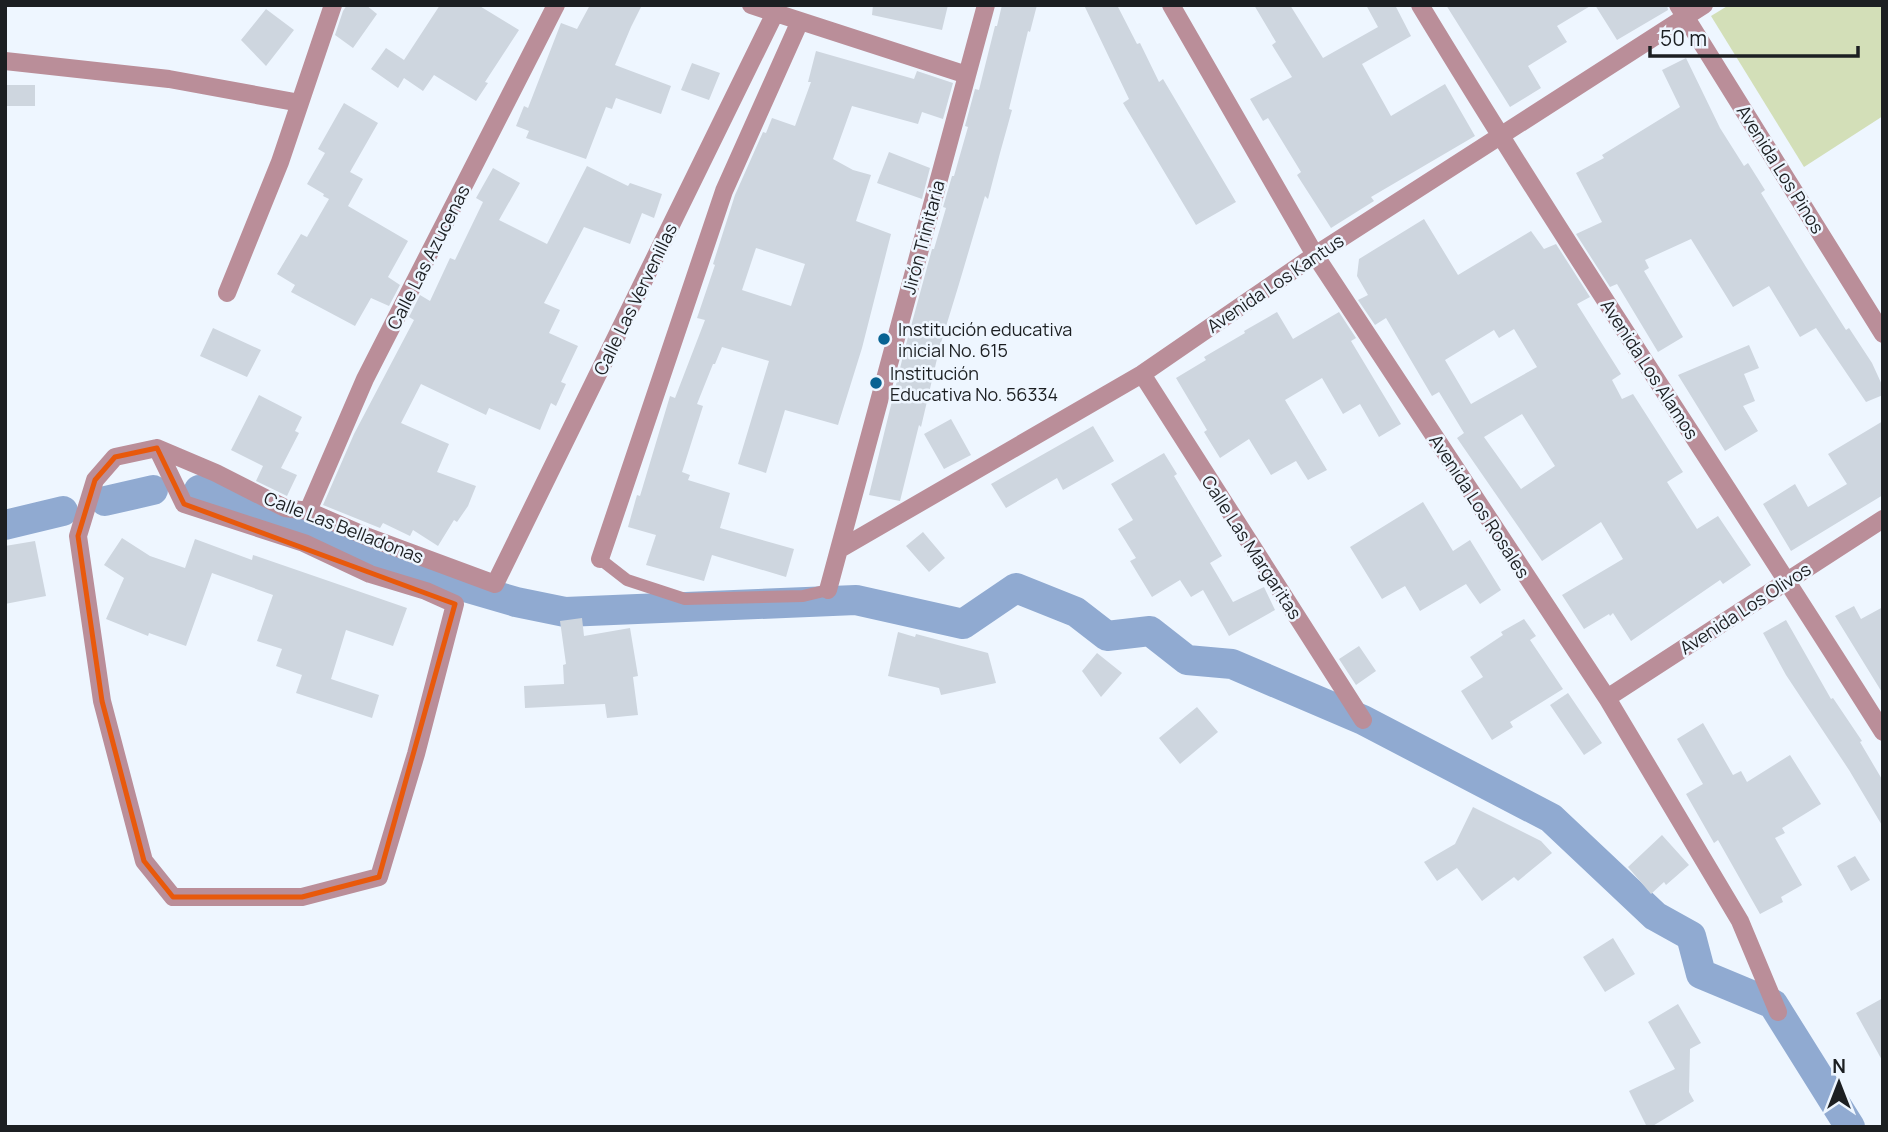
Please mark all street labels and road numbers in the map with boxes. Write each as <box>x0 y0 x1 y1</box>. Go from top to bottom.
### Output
street label: Avenida Los Pinos <box>1732 100 1830 238</box>
street label: Jirón Trinitaria <box>896 177 950 297</box>
street label: Calle Las Azucenas <box>381 181 475 333</box>
street label: Calle Las Vervenillas <box>588 219 682 379</box>
street label: Avenida Los Kantus <box>1202 228 1348 338</box>
street label: Avenida Los Alamos <box>1596 294 1704 444</box>
street label: Avenida Los Rosales <box>1424 429 1536 583</box>
street label: Calle Las Margaritas <box>1196 470 1308 624</box>
street label: Calle Las Belladonas <box>261 486 427 568</box>
street label: Avenida Los Olivos <box>1675 557 1815 659</box>

